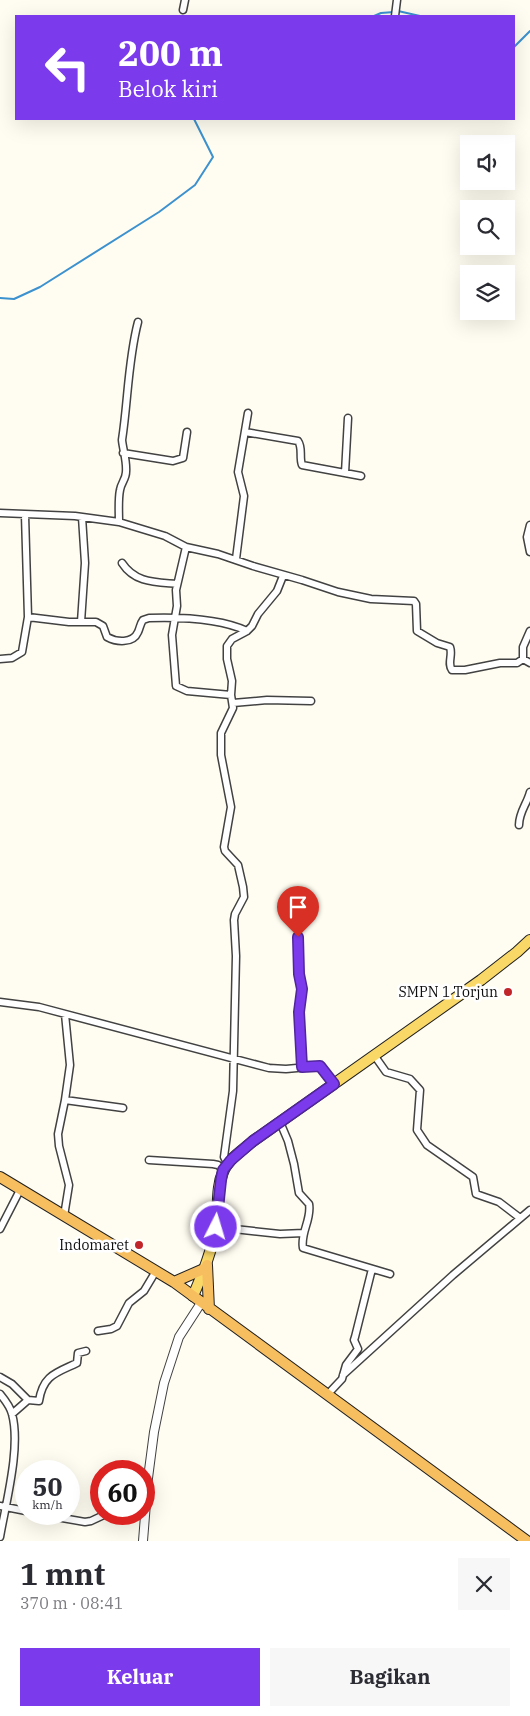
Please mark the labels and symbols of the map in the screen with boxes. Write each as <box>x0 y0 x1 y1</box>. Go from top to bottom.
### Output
pin <box>277 886 319 937</box>
place label: SMPN 1 Torjun <box>399 983 498 1001</box>
marker: SMPN 1 Torjun <box>502 986 514 998</box>
position arrow <box>189 1200 241 1252</box>
place label: Indomaret <box>59 1236 129 1254</box>
marker: Indomaret <box>133 1239 145 1251</box>
speed limit sign: 60 <box>90 1460 155 1525</box>

